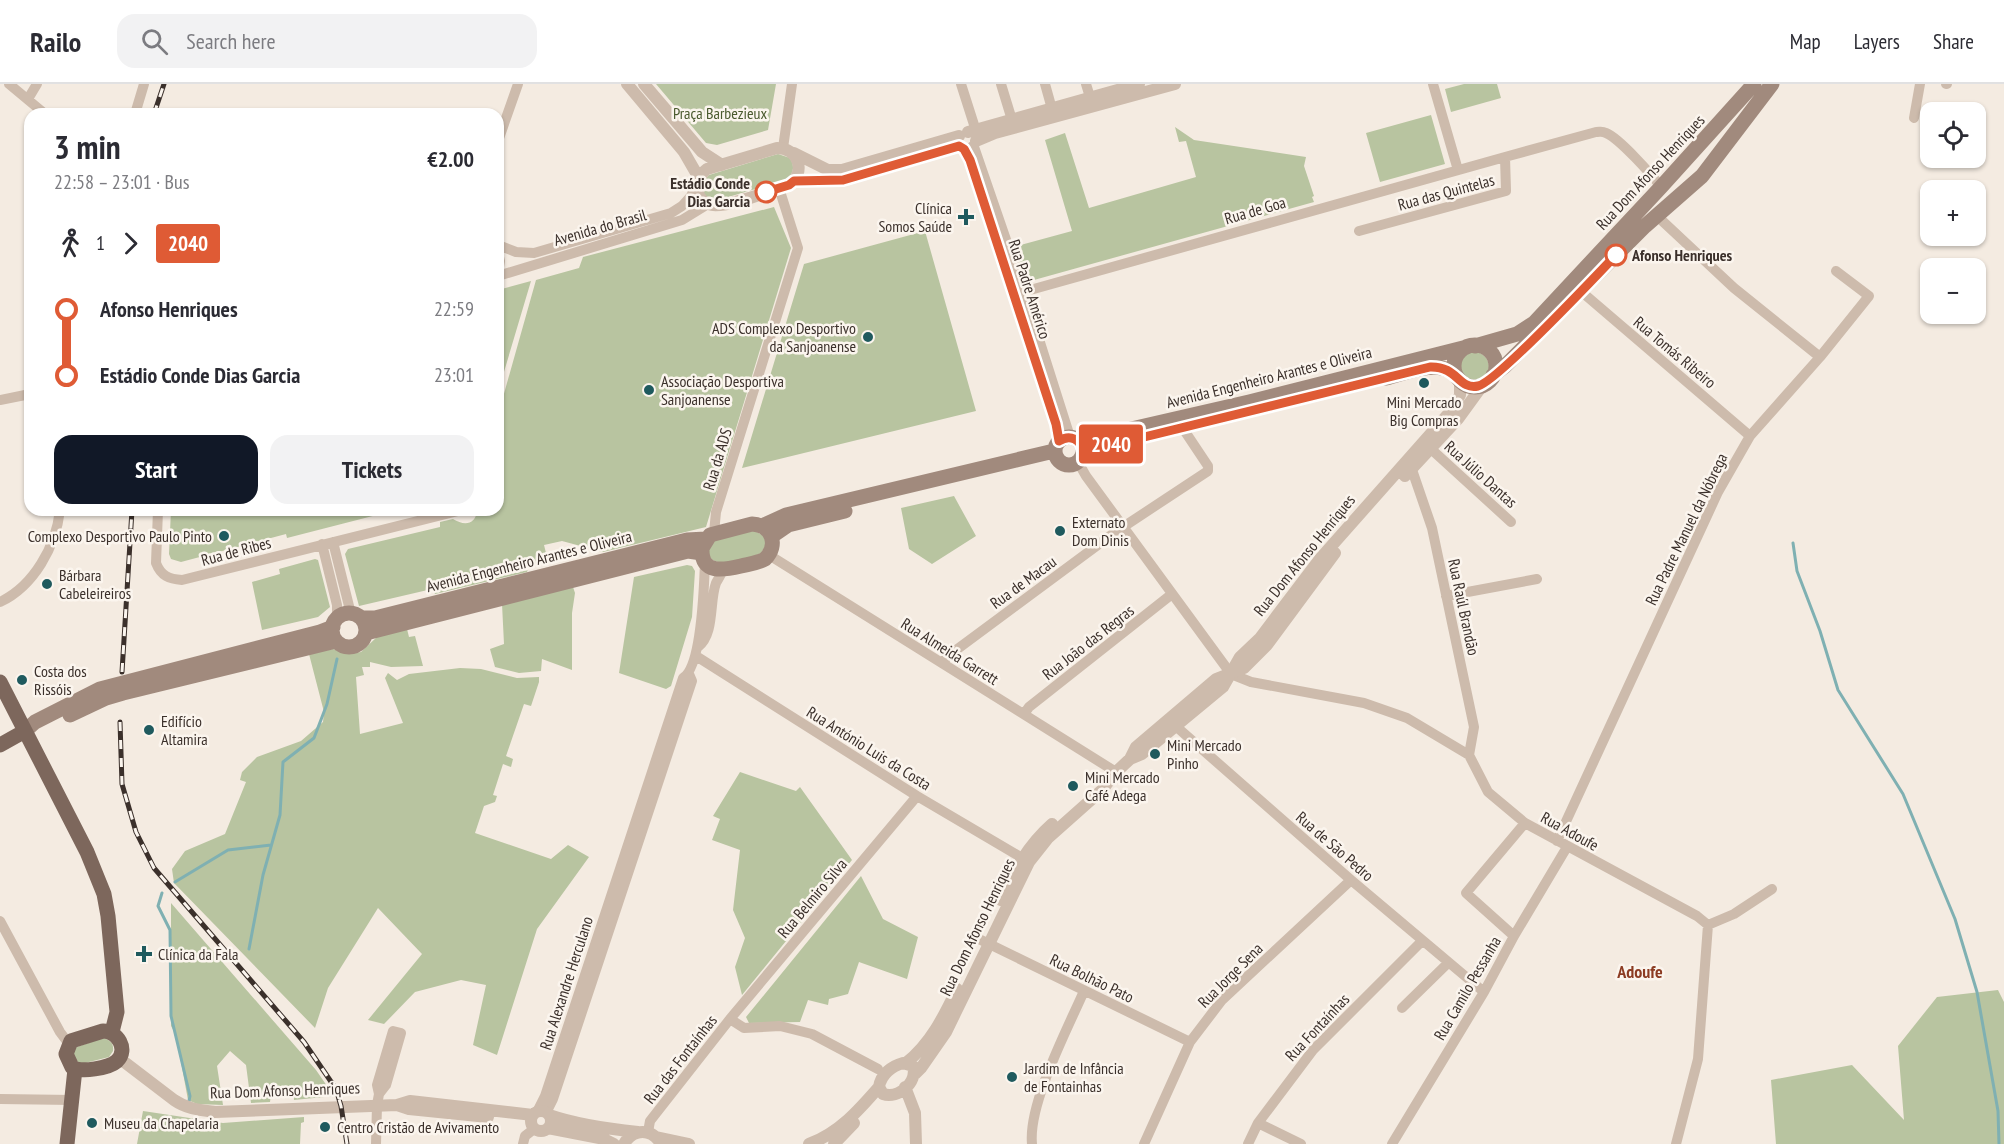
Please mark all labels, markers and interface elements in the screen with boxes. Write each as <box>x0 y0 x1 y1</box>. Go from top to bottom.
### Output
search box <box>117 14 537 68</box>
text: Railo <box>30 23 81 60</box>
icon: search <box>138 25 171 58</box>
text: Search here <box>186 27 276 55</box>
text: Map <box>1790 28 1821 55</box>
text: Layers <box>1854 28 1900 55</box>
text: Share <box>1933 28 1974 55</box>
map controls <box>1920 102 1986 324</box>
button: locate <box>1920 102 1986 168</box>
park label: Praça Barbezieux <box>673 103 767 123</box>
street label: Rua Dom Afonso Henriques <box>1591 110 1709 234</box>
text: 3 min <box>54 125 121 168</box>
text: €2.00 <box>427 145 474 173</box>
text: 22:58 – 23:01 · Bus <box>54 169 189 195</box>
street label: Rua das Quintelas <box>1396 170 1496 214</box>
place label: Estádio Conde Dias Garcia <box>670 173 750 211</box>
button: + <box>1920 180 1986 246</box>
marker: Estádio Conde Dias Garcia <box>755 181 777 203</box>
street label: Rua de Goa <box>1222 192 1288 228</box>
place label: Clínica Somos Saúde <box>878 198 952 236</box>
street label: Avenida do Brasil <box>551 204 649 250</box>
marker: Clínica Somos Saúde <box>957 208 975 226</box>
icon: walk <box>54 227 87 260</box>
icon: forward <box>114 227 147 260</box>
text: 1 <box>96 230 105 256</box>
text: 2040 <box>168 230 208 257</box>
street label: Rua Padre Américo <box>1005 237 1055 341</box>
marker: Afonso Henriques <box>1605 244 1627 266</box>
place label: Afonso Henriques <box>1631 245 1733 265</box>
button: − <box>1920 258 1986 324</box>
text: Afonso Henriques <box>100 295 238 323</box>
text: 22:59 <box>434 296 474 322</box>
street label: Rua Tomás Ribeiro <box>1630 312 1720 392</box>
place label: ADS Complexo Desportivo da Sanjoanense <box>712 318 856 356</box>
marker: ADS Complexo Desportivo da Sanjoanense <box>861 330 875 344</box>
street label: Avenida Engenheiro Arantes e Oliveira <box>1164 342 1374 412</box>
text: Estádio Conde Dias Garcia <box>100 361 300 389</box>
text: 23:01 <box>434 362 474 388</box>
place label: Associação Desportiva Sanjoanense <box>661 371 784 409</box>
marker: Mini Mercado Big Compras <box>1417 376 1431 390</box>
marker: Associação Desportiva Sanjoanense <box>642 383 656 397</box>
place label: Mini Mercado Big Compras <box>1387 392 1461 430</box>
line badge: 2040 <box>1069 424 1153 464</box>
street label: Rua da ADS <box>698 426 736 492</box>
text: 2040 <box>1091 431 1131 458</box>
button: Start <box>54 435 258 504</box>
button: Tickets <box>270 435 474 504</box>
street label: Rua Júlio Dantas <box>1441 436 1521 512</box>
street label: Rua Padre Manuel da Nóbrega <box>1641 450 1731 608</box>
street label: Rua Dom Afonso Henriques <box>1249 490 1359 620</box>
place label: Externato Dom Dinis <box>1072 512 1129 550</box>
marker: Externato Dom Dinis <box>1053 524 1067 538</box>
place label: Complexo Desportivo Paulo Pinto <box>28 526 212 546</box>
street label: Avenida Engenheiro Arantes e Oliveira <box>424 526 634 596</box>
marker: Complexo Desportivo Paulo Pinto <box>217 529 231 543</box>
street label: Rua de Ribes <box>199 532 273 570</box>
street label: Rua de Macau <box>986 551 1060 613</box>
street label: Rua Raúl Brandão <box>1444 557 1484 657</box>
place label: Bárbara Cabeleireiros <box>59 565 131 603</box>
marker: Bárbara Cabeleireiros <box>40 577 54 591</box>
street label: Rua João das Regras <box>1038 600 1138 684</box>
street label: Rua Almeida Garrett <box>898 613 1003 689</box>
place label: Costa dos Rissóis <box>34 661 87 699</box>
marker: Costa dos Rissóis <box>15 673 29 687</box>
street label: Rua António Luis da Costa <box>803 702 935 794</box>
place label: Edifício Altamira <box>161 711 208 749</box>
marker: Edifício Altamira <box>142 723 156 737</box>
place label: Mini Mercado Pinho <box>1167 735 1242 773</box>
marker: Mini Mercado Pinho <box>1148 747 1162 761</box>
place label: Mini Mercado Café Adega <box>1085 767 1160 805</box>
marker: Mini Mercado Café Adega <box>1066 779 1080 793</box>
street label: Rua de São Pedro <box>1292 807 1378 885</box>
street label: Rua Adoufe <box>1538 807 1602 855</box>
street label: Rua Belmiro Silva <box>773 854 851 942</box>
street label: Rua Dom Afonso Henriques <box>935 855 1019 999</box>
street label: Rua Alexandre Herculano <box>535 914 597 1052</box>
street label: Rua Camilo Pessanha <box>1429 932 1505 1044</box>
street label: Rua Jorge Sena <box>1193 938 1267 1012</box>
place label: Clínica da Fala <box>158 944 238 964</box>
marker: Clínica da Fala <box>135 945 153 963</box>
street label: Rua Bolhão Pato <box>1047 949 1137 1007</box>
district label: Adoufe <box>1616 960 1663 983</box>
street label: Rua Fontaínhas <box>1281 989 1353 1065</box>
street label: Rua das Fontaínhas <box>639 1011 721 1107</box>
place label: Jardim de Infância de Fontainhas <box>1023 1058 1124 1096</box>
marker: Jardim de Infância de Fontainhas <box>1005 1070 1019 1084</box>
street label: Rua Dom Afonso Henriques <box>210 1077 360 1103</box>
place label: Museu da Chapelaria <box>104 1113 219 1133</box>
marker: Museu da Chapelaria <box>85 1116 99 1130</box>
place label: Centro Cristão de Avivamento <box>337 1117 499 1137</box>
marker: Centro Cristão de Avivamento <box>318 1120 332 1134</box>

